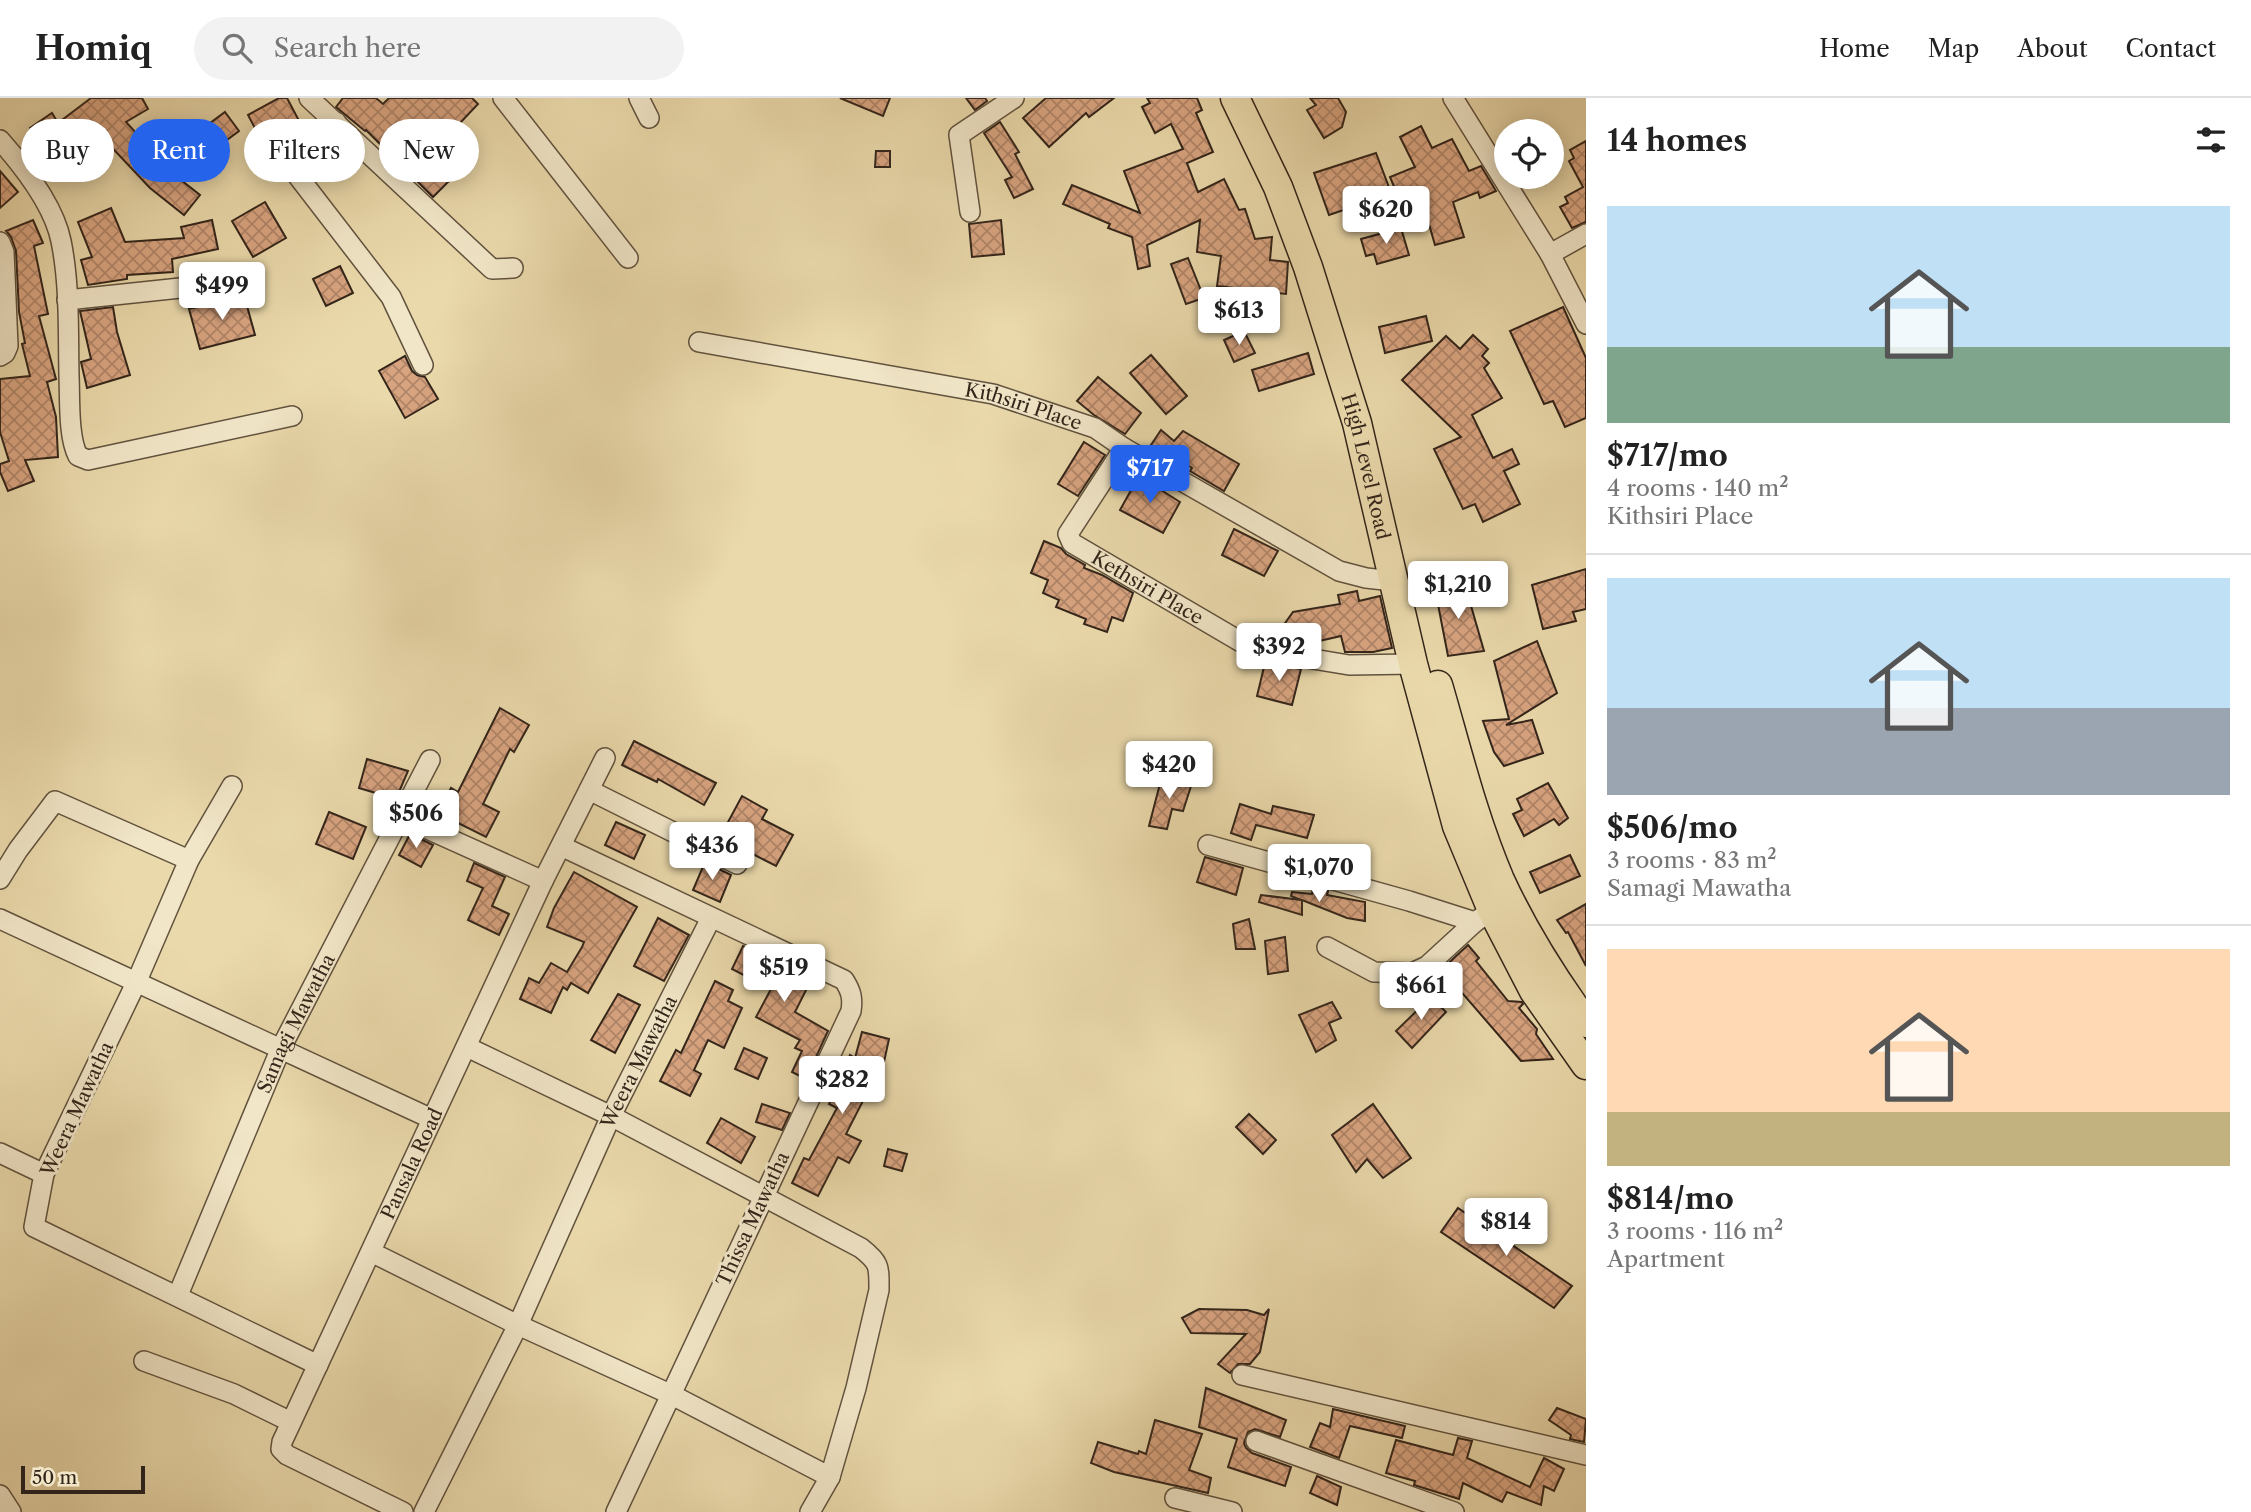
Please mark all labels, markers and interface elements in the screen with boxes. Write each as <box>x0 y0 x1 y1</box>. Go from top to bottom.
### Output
search box <box>194 17 684 80</box>
text: Homiq <box>35 28 152 69</box>
icon: search <box>218 29 256 67</box>
text: Search here <box>274 32 421 64</box>
text: Home <box>1819 34 1890 63</box>
text: Map <box>1928 34 1979 63</box>
text: About <box>2017 34 2088 63</box>
text: Contact <box>2126 34 2216 63</box>
chip: Buy <box>21 119 114 182</box>
chip: Rent <box>128 119 230 182</box>
chip: Filters <box>244 119 365 182</box>
chip: New <box>379 119 479 182</box>
map controls <box>1494 119 1564 189</box>
button: locate <box>1494 119 1564 189</box>
icon: filters <box>2192 121 2230 159</box>
text: 14 homes <box>1607 122 1747 159</box>
pin: $620 <box>1345 186 1427 246</box>
text: $620 <box>1359 195 1413 223</box>
icon: home <box>1856 251 1982 377</box>
pin: $499 <box>181 262 263 322</box>
text: $499 <box>195 271 249 299</box>
pin: $613 <box>1198 288 1280 347</box>
text: $613 <box>1214 296 1264 324</box>
street label: Kithsiri Place <box>963 378 1085 434</box>
street label: High Level Road <box>1337 390 1395 542</box>
text: $717/mo <box>1607 437 1728 474</box>
pin: $717 <box>1109 446 1191 505</box>
text: $717 <box>1126 454 1174 482</box>
text: 4 rooms · 140 m² <box>1607 474 1789 502</box>
text: Kithsiri Place <box>1607 502 1753 530</box>
street label: Kethsiri Place <box>1088 546 1207 629</box>
pin: $1,210 <box>1401 561 1515 621</box>
text: $1,210 <box>1424 570 1492 598</box>
icon: home <box>1856 623 1982 749</box>
pin: $392 <box>1238 624 1320 683</box>
text: $392 <box>1252 632 1306 660</box>
pin: $420 <box>1128 742 1210 801</box>
text: $420 <box>1142 750 1196 778</box>
pin: $506 <box>375 790 457 850</box>
text: $506 <box>389 799 443 827</box>
text: $506/mo <box>1607 809 1738 846</box>
pin: $436 <box>671 822 753 882</box>
text: $436 <box>685 831 739 859</box>
pin: $1,070 <box>1262 844 1376 904</box>
text: 3 rooms · 83 m² <box>1607 846 1777 874</box>
text: $1,070 <box>1284 853 1354 881</box>
text: Samagi Mawatha <box>1607 874 1791 902</box>
pin: $519 <box>743 944 825 1004</box>
street label: Samagi Mawatha <box>252 950 339 1097</box>
text: $519 <box>759 953 809 981</box>
pin: $661 <box>1380 962 1462 1022</box>
text: $661 <box>1396 971 1446 999</box>
street label: Weera Mawatha <box>595 991 682 1132</box>
icon: home <box>1856 994 1982 1120</box>
street label: Weera Mawatha <box>35 1038 118 1181</box>
pin: $282 <box>801 1056 883 1116</box>
text: $282 <box>815 1065 869 1093</box>
street label: Pansala Road <box>376 1104 448 1223</box>
street label: Thissa Mawatha <box>712 1148 794 1290</box>
text: $814/mo <box>1607 1180 1734 1217</box>
pin: $814 <box>1465 1198 1547 1258</box>
text: $814 <box>1481 1207 1532 1235</box>
text: 3 rooms · 116 m² <box>1607 1217 1783 1245</box>
text: Apartment <box>1607 1245 1725 1273</box>
scale bar <box>21 1463 145 1495</box>
text: 50 m <box>32 1466 77 1489</box>

